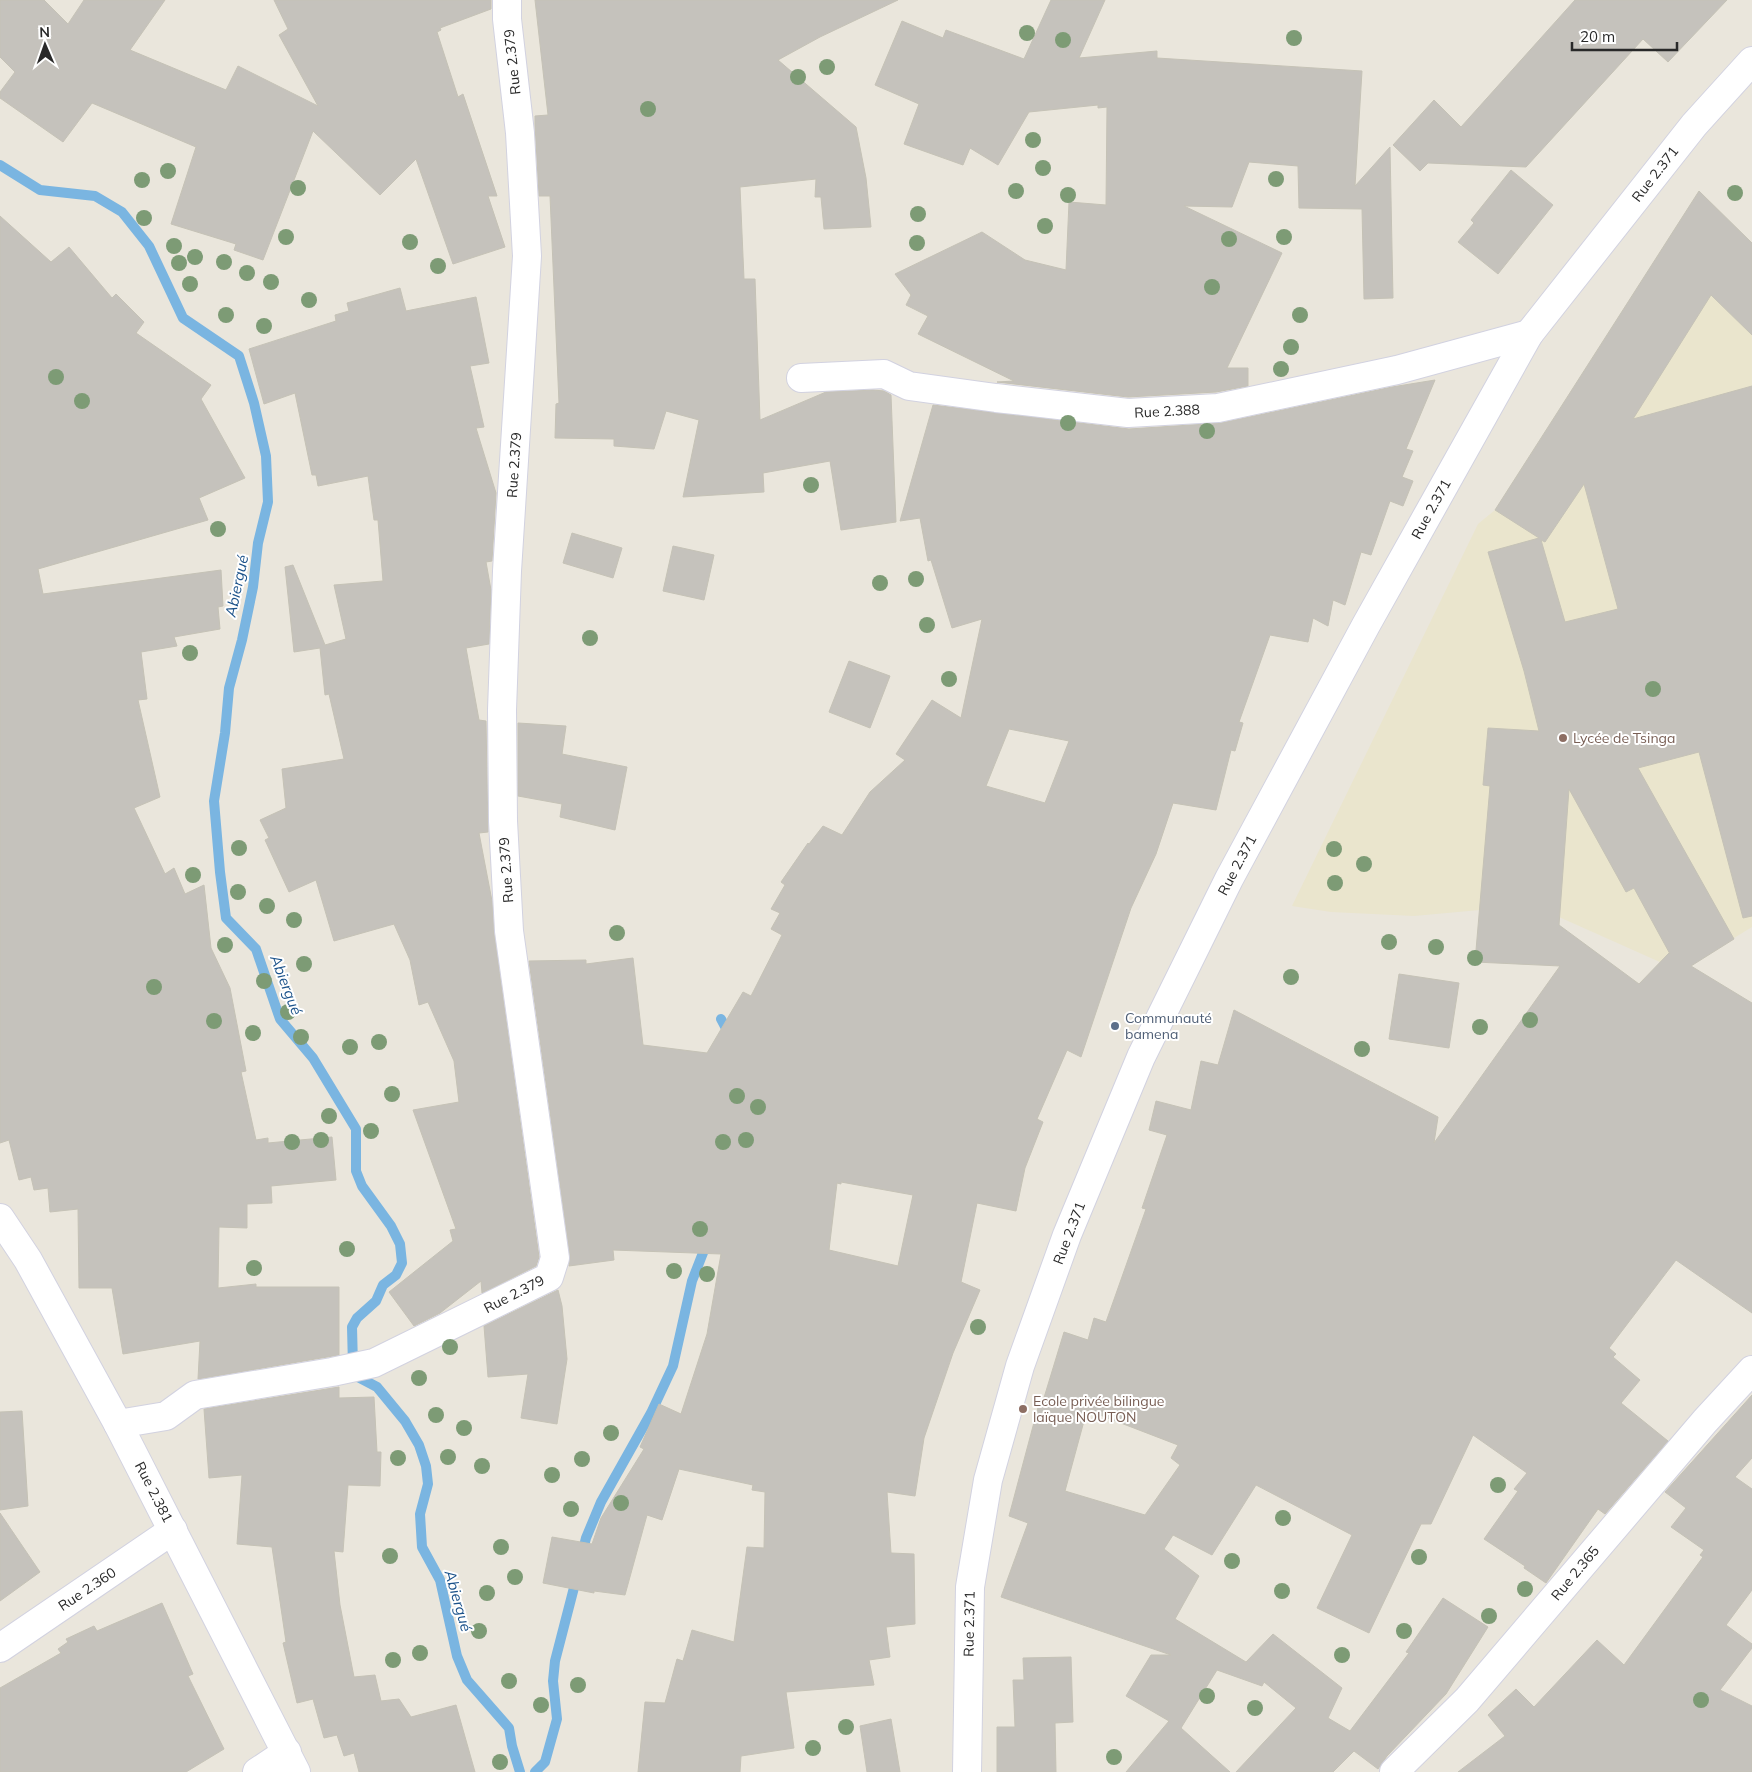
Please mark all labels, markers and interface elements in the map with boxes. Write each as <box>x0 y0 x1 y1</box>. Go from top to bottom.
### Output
north arrow <box>20 20 70 70</box>
scale bar <box>1572 20 1677 52</box>
text: N <box>39 23 50 41</box>
text: 20 m <box>1580 27 1615 46</box>
street label: Rue 2.379 <box>500 28 524 96</box>
street label: Rue 2.371 <box>1628 143 1682 205</box>
street label: Rue 2.388 <box>1134 400 1200 422</box>
street label: Rue 2.379 <box>503 432 525 498</box>
street label: Rue 2.371 <box>1407 476 1455 542</box>
water label: Abiergué <box>220 553 252 620</box>
place label: Lycée de Tsinga <box>1573 729 1675 747</box>
marker: Lycée de Tsinga <box>1557 732 1569 744</box>
street label: Rue 2.371 <box>1214 832 1260 898</box>
street label: Rue 2.379 <box>495 837 517 903</box>
water label: Abiergué <box>266 951 307 1018</box>
place label: Communauté bamena <box>1125 1009 1212 1043</box>
marker: Communauté bamena <box>1109 1020 1121 1032</box>
street label: Rue 2.371 <box>1049 1199 1089 1267</box>
street label: Rue 2.379 <box>481 1271 547 1317</box>
place label: Ecole privée bilingue laïque NOUTON <box>1033 1392 1164 1426</box>
marker: Ecole privée bilingue laïque NOUTON <box>1017 1403 1029 1415</box>
street label: Rue 2.381 <box>131 1459 177 1525</box>
street label: Rue 2.365 <box>1547 1542 1603 1604</box>
street label: Rue 2.360 <box>55 1563 119 1615</box>
water label: Abiergué <box>440 1567 476 1634</box>
street label: Rue 2.371 <box>959 1591 979 1657</box>

